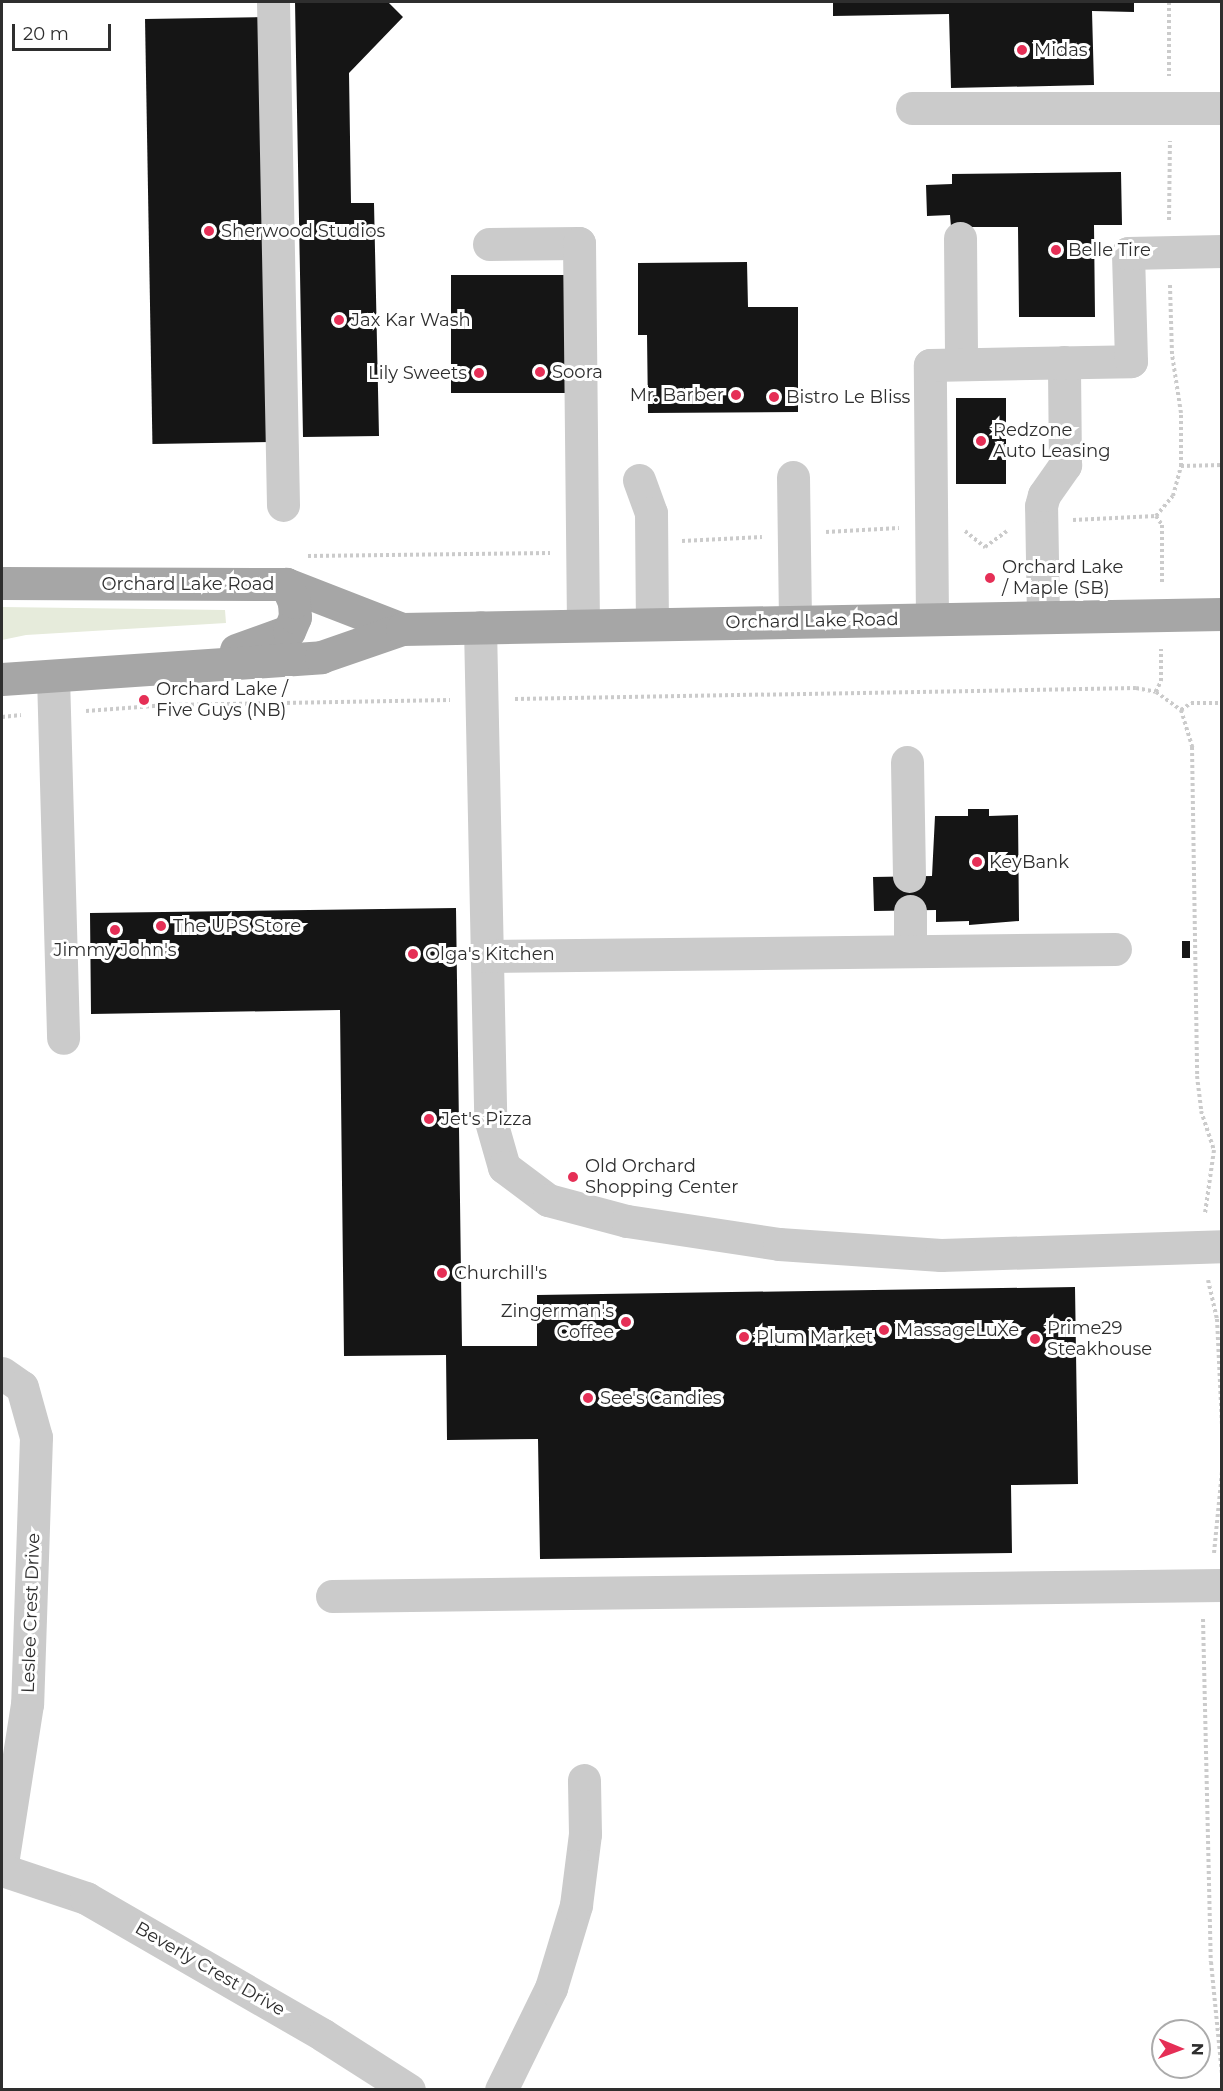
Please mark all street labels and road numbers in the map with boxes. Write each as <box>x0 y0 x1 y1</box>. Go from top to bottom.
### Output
street label: Orchard Lake Road <box>101 573 275 595</box>
street label: Orchard Lake Road <box>725 609 899 633</box>
street label: Leslee Crest Drive <box>17 1533 45 1693</box>
street label: Beverly Crest Drive <box>131 1917 289 2021</box>

